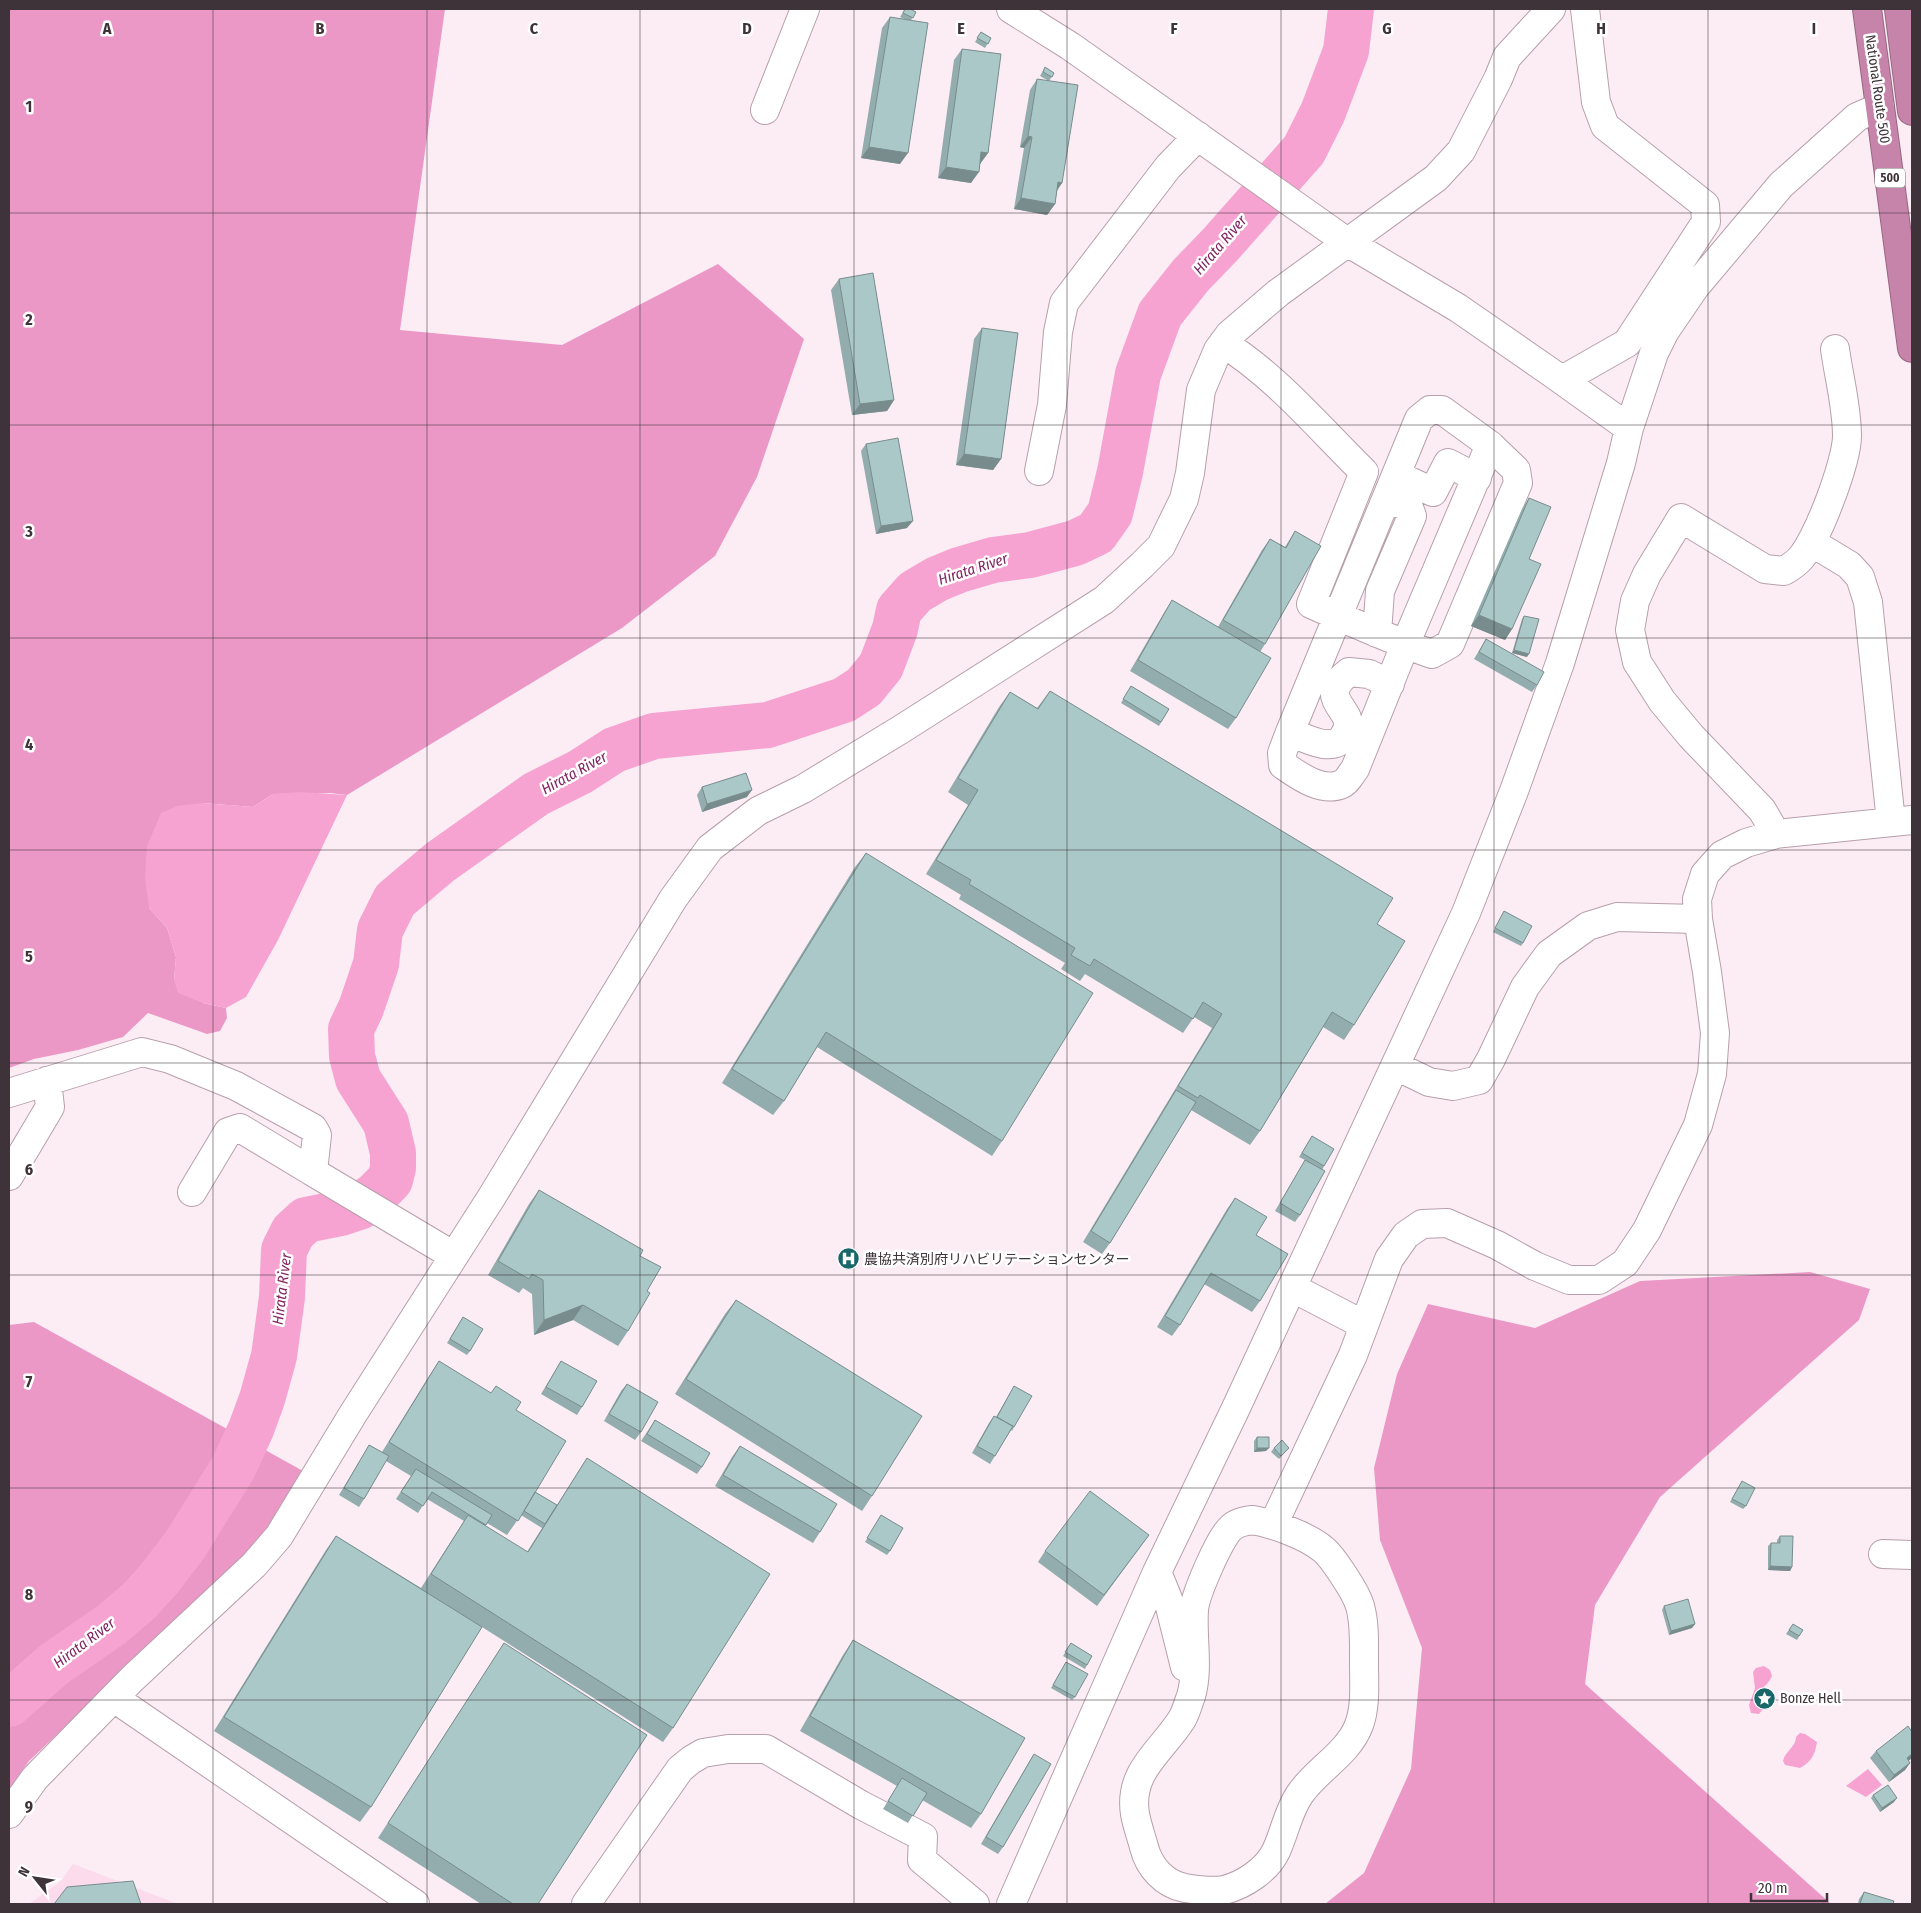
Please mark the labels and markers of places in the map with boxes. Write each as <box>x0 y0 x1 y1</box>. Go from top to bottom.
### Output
hospital icon: 農協共済別府リハビリテーションセンター <box>836 1247 860 1271</box>
place label: 農協共済別府リハビリテーションセンター <box>864 1251 1130 1268</box>
place icon: Bonze Hell <box>1752 1686 1776 1710</box>
place label: Bonze Hell <box>1780 1690 1841 1707</box>

